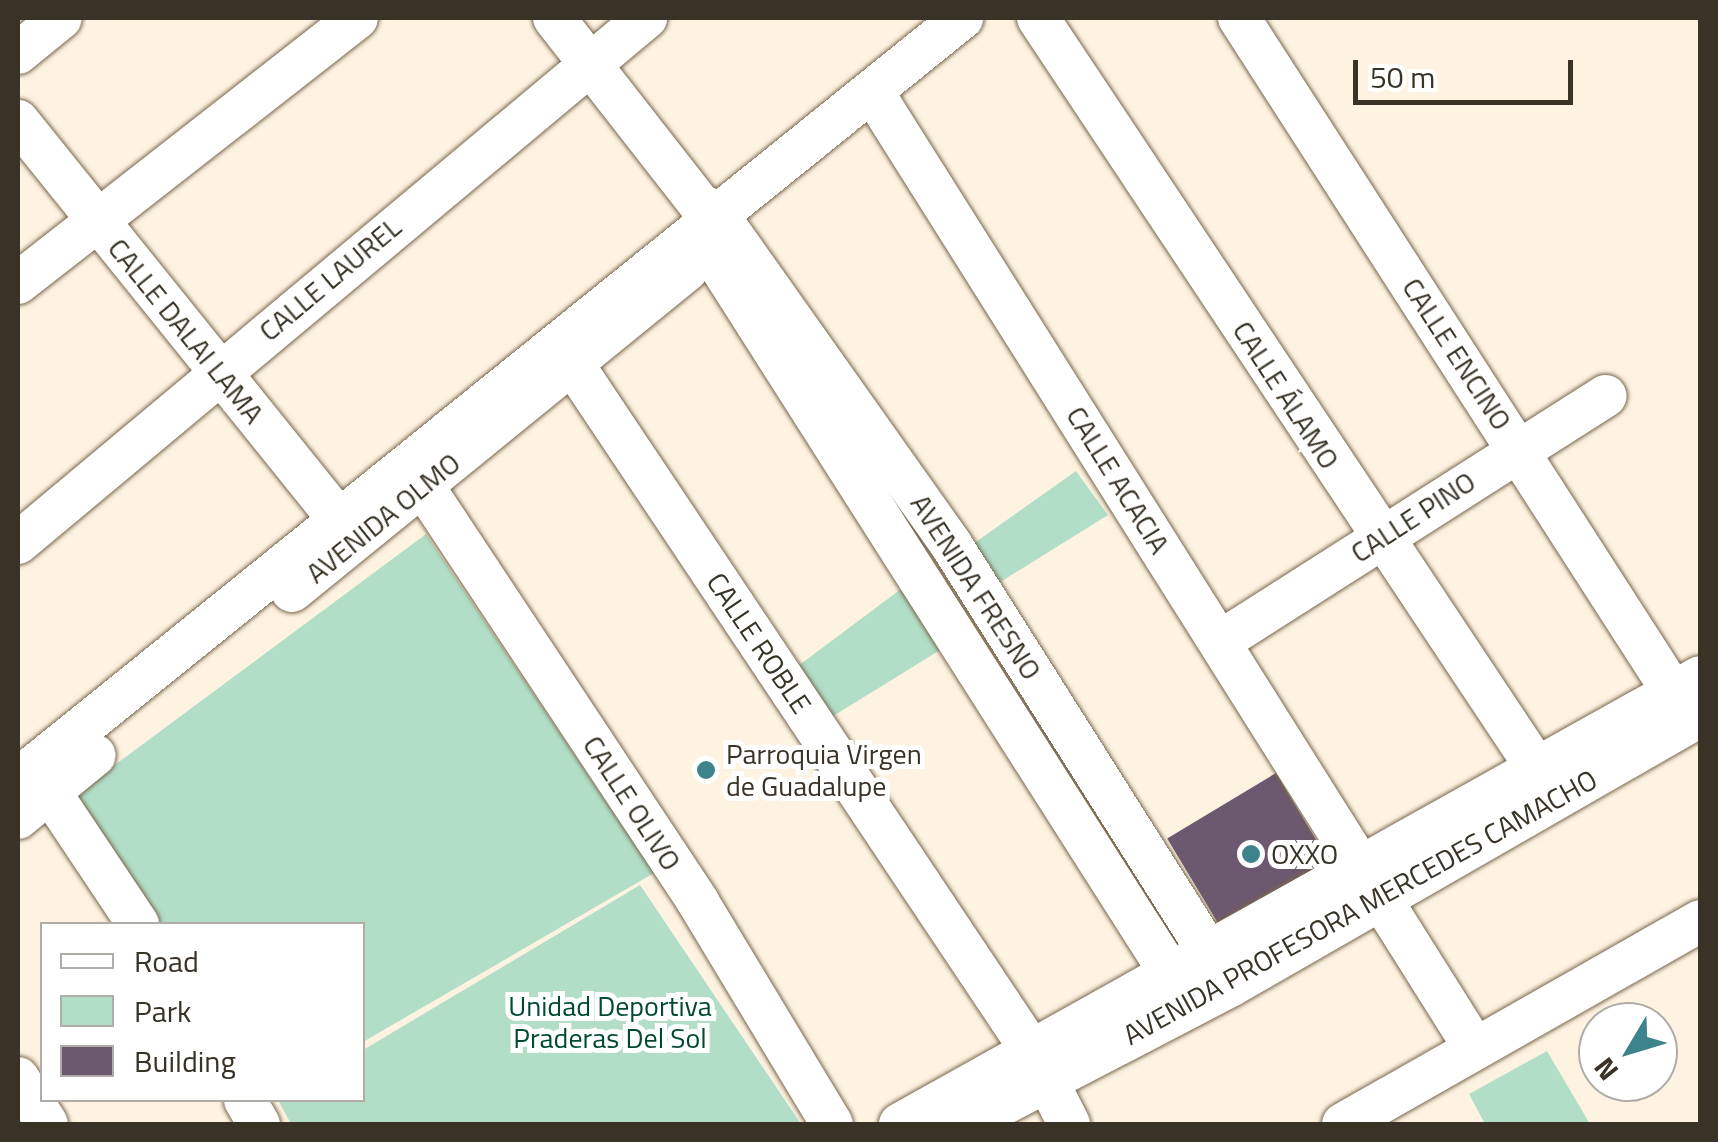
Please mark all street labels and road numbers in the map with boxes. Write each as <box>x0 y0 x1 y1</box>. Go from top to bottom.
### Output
street label: CALLE LAUREL <box>252 210 408 348</box>
street label: CALLE DALAI LAMA <box>101 232 271 430</box>
street label: CALLE ENCINO <box>1395 272 1519 436</box>
street label: CALLE ÁLAMO <box>1226 315 1346 475</box>
street label: CALLE ACACIA <box>1059 400 1177 560</box>
street label: AVENIDA OLMO <box>299 446 467 590</box>
street label: CALLE PINO <box>1345 464 1481 570</box>
street label: AVENIDA FRESNO <box>904 488 1048 686</box>
street label: CALLE ROBLE <box>700 566 818 720</box>
street label: CALLE OLIVO <box>576 729 688 877</box>
street label: AVENIDA PROFESORA MERCEDES CAMACHO <box>1117 762 1603 1052</box>

